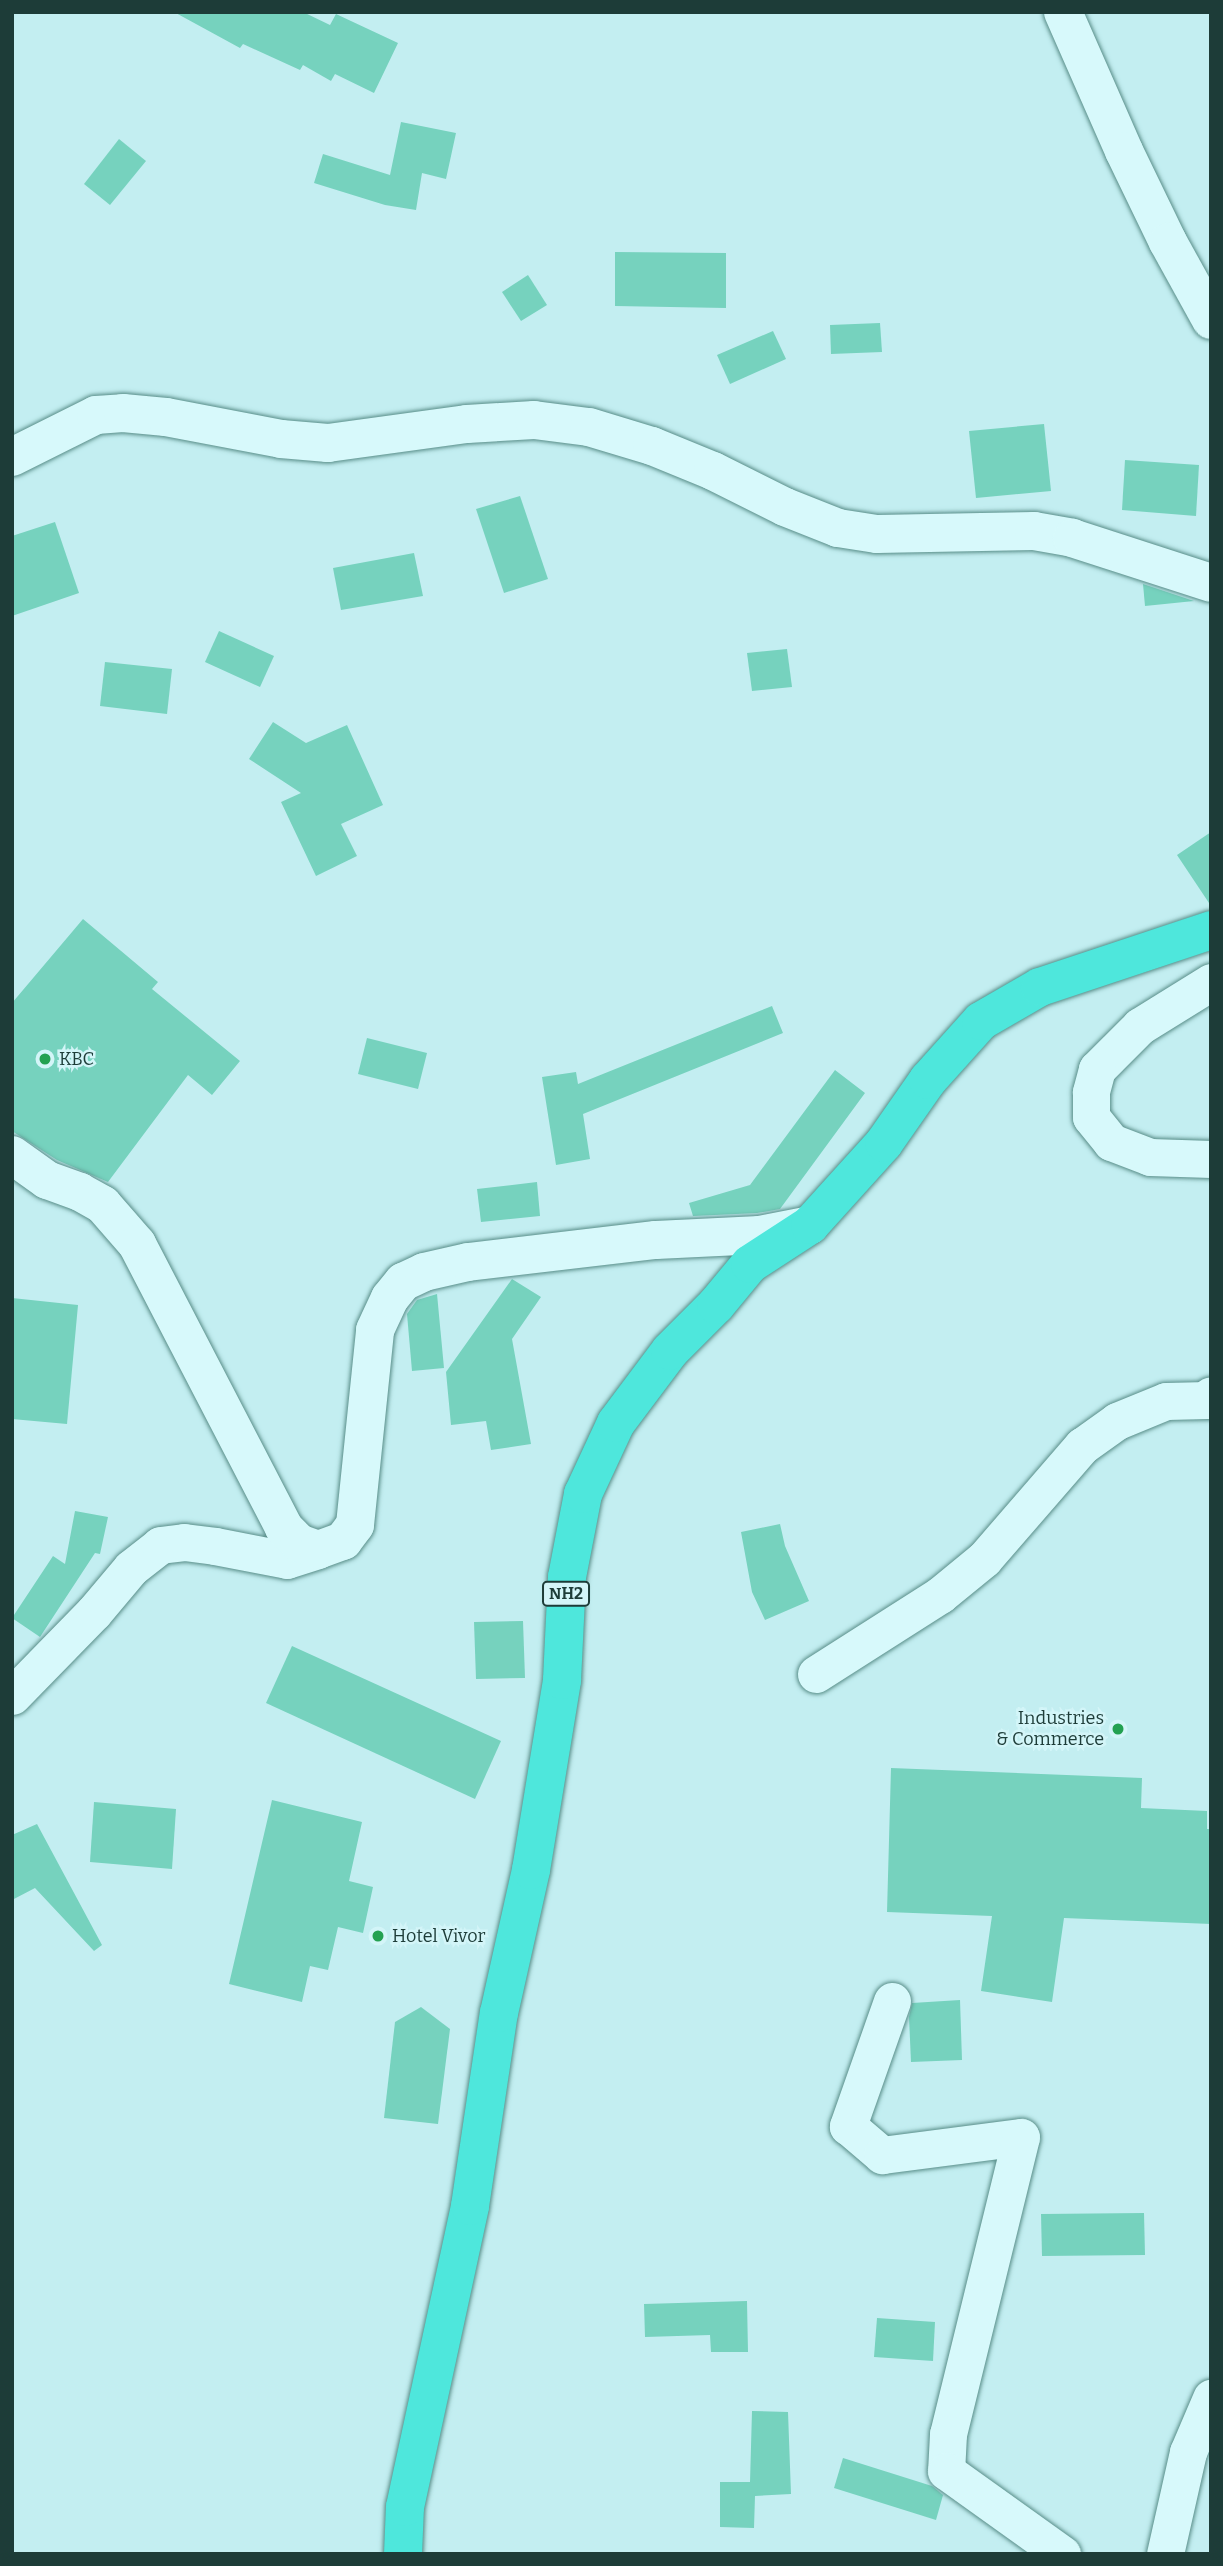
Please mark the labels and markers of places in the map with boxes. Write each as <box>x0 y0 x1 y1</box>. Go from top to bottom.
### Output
place label: KBC <box>59 1048 94 1070</box>
marker: KBC <box>37 1051 53 1067</box>
place label: Industries & Commerce <box>996 1708 1104 1750</box>
marker: Industries & Commerce <box>1110 1721 1126 1737</box>
place label: Hotel Vivor <box>392 1925 485 1947</box>
marker: Hotel Vivor <box>370 1928 386 1944</box>

